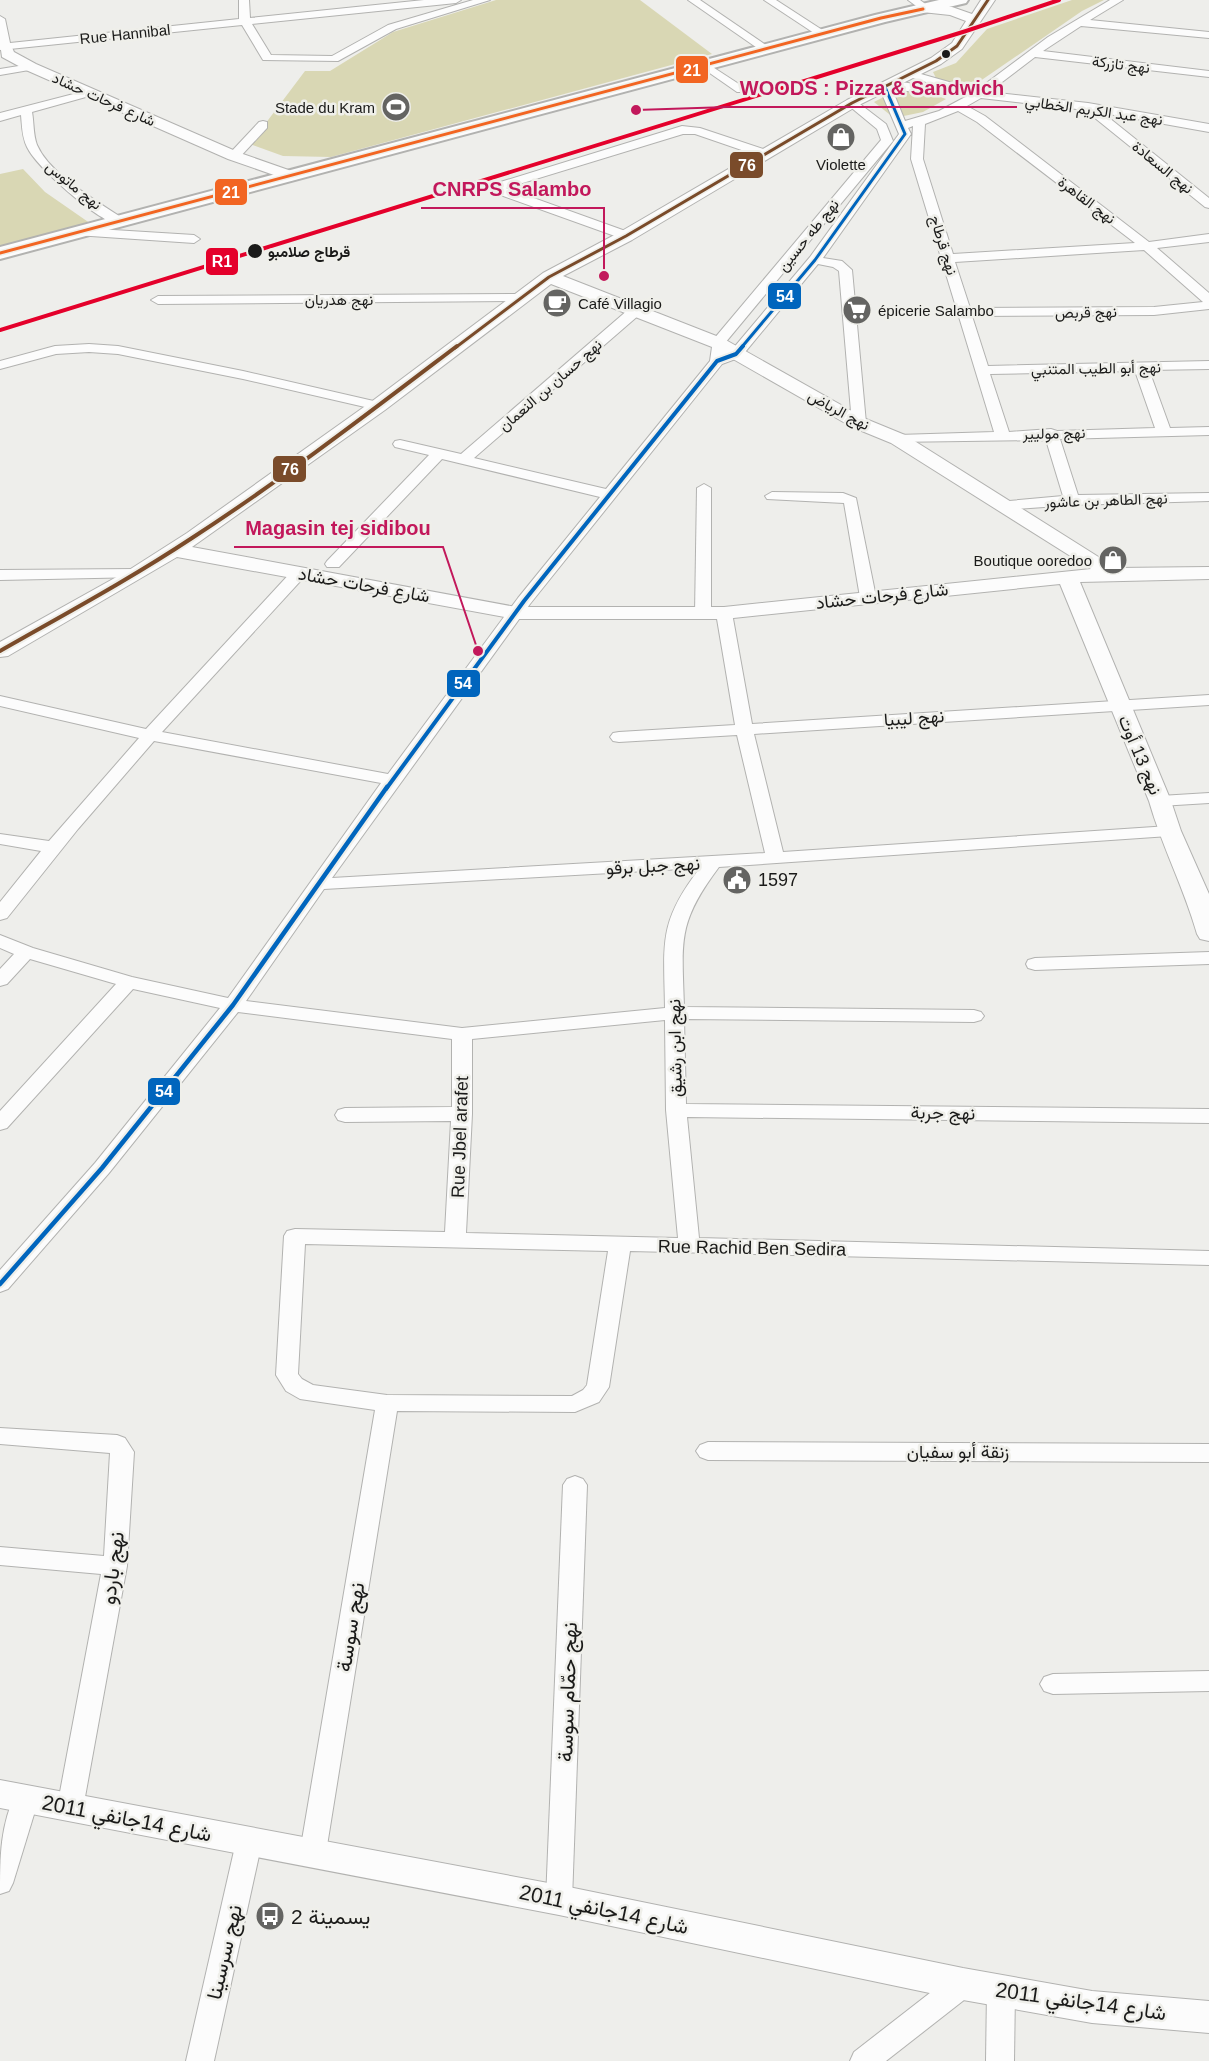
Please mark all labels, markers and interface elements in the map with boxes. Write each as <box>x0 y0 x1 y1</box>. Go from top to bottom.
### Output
street label: Rue Hannibal <box>79 21 171 47</box>
unlabelled marker <box>940 48 952 60</box>
street label: نهج تازركة <box>1091 52 1151 79</box>
line badge: 21 <box>675 55 709 84</box>
text: 21 <box>683 62 701 79</box>
street label: شارع فرحات حشاد <box>49 69 158 132</box>
callout: WOODS : Pizza & Sandwich <box>728 69 1017 107</box>
text: WOODS : Pizza & Sandwich <box>740 77 1004 99</box>
sports icon: Stade du Kram <box>380 91 412 123</box>
street label: نهج عبد الكريم الخطابي <box>1023 92 1164 133</box>
place label: Stade du Kram <box>275 99 375 116</box>
shop icon: Violette <box>825 121 857 153</box>
street label: نهج السعادة <box>1127 137 1197 199</box>
line badge: 76 <box>729 151 764 179</box>
place label: Violette <box>816 156 866 173</box>
street label: نهج ماتوس <box>41 157 105 215</box>
text: 76 <box>738 157 756 174</box>
callout: CNRPS Salambo <box>421 170 604 208</box>
street label: نهج القاهرة <box>1053 173 1119 229</box>
line badge: 21 <box>214 178 248 206</box>
text: CNRPS Salambo <box>433 178 591 200</box>
text: 21 <box>222 184 240 201</box>
street label: نهج طه حسين <box>774 196 844 276</box>
street label: نهج قرطاج <box>924 213 961 278</box>
marker: قرطاج صلامبو <box>246 242 264 260</box>
place label: قرطاج صلامبو <box>268 243 350 262</box>
line badge: R1 <box>205 247 239 276</box>
text: R1 <box>212 253 232 270</box>
line badge: 54 <box>767 282 802 310</box>
cafe icon: Café Villagio <box>541 287 573 319</box>
text: 54 <box>776 288 794 305</box>
street label: نهج هدريان <box>305 291 373 311</box>
supermarket icon: épicerie Salambo <box>841 294 873 326</box>
place label: Café Villagio <box>578 295 662 312</box>
place label: épicerie Salambo <box>878 302 994 319</box>
street label: نهج قربص <box>1055 303 1117 324</box>
street label: نهج حسان بن النعمان <box>495 336 607 437</box>
street label: نهج أبو الطيب المتنبي <box>1031 358 1161 383</box>
street label: نهج الرياض <box>804 387 873 436</box>
street label: نهج موليير <box>1021 424 1086 445</box>
line badge: 76 <box>272 455 307 483</box>
text: 76 <box>281 461 299 478</box>
street label: نهج الطاهر بن عاشور <box>1043 489 1168 514</box>
callout: Magasin tej sidibou <box>234 509 443 547</box>
text: Magasin tej sidibou <box>245 517 431 539</box>
shop icon: Boutique ooredoo <box>1097 544 1129 576</box>
place label: Boutique ooredoo <box>974 552 1092 569</box>
street label: شارع فرحات حشاد <box>296 564 431 608</box>
street label: شارع فرحات حشاد <box>815 579 949 615</box>
line badge: 54 <box>446 669 481 698</box>
text: 54 <box>454 675 472 692</box>
street label: نهج ليبيا <box>883 706 945 732</box>
street label: نهج 13 أوت <box>1112 712 1166 799</box>
street label: نهج جبل برقو <box>605 854 701 880</box>
public building icon: 1597 <box>721 864 753 896</box>
place label: 1597 <box>758 870 798 890</box>
street label: نهج ابن رشيق <box>664 999 688 1097</box>
street label: Rue Jbel arafet <box>448 1076 472 1198</box>
line badge: 54 <box>147 1077 181 1106</box>
text: 54 <box>155 1083 173 1100</box>
street label: نهج جربة <box>910 1102 976 1126</box>
street label: Rue Rachid Ben Sedira <box>658 1236 847 1260</box>
street label: زنقة أبو سفيان <box>907 1442 1009 1463</box>
street label: نهج باردو <box>96 1530 131 1606</box>
street label: نهج سوسة <box>332 1581 371 1674</box>
street label: نهج حمّام سوسة <box>553 1622 584 1762</box>
street label: شارع 14جانفي 2011 <box>39 1790 214 1852</box>
street label: شارع 14جانفي 2011 <box>516 1880 691 1944</box>
bus stop icon: يسمينة 2 <box>254 1900 286 1932</box>
street label: نهج سرسينا <box>202 1902 249 2002</box>
place label: يسمينة 2 <box>291 1905 370 1929</box>
street label: شارع 14جانفي 2011 <box>993 1978 1168 2030</box>

